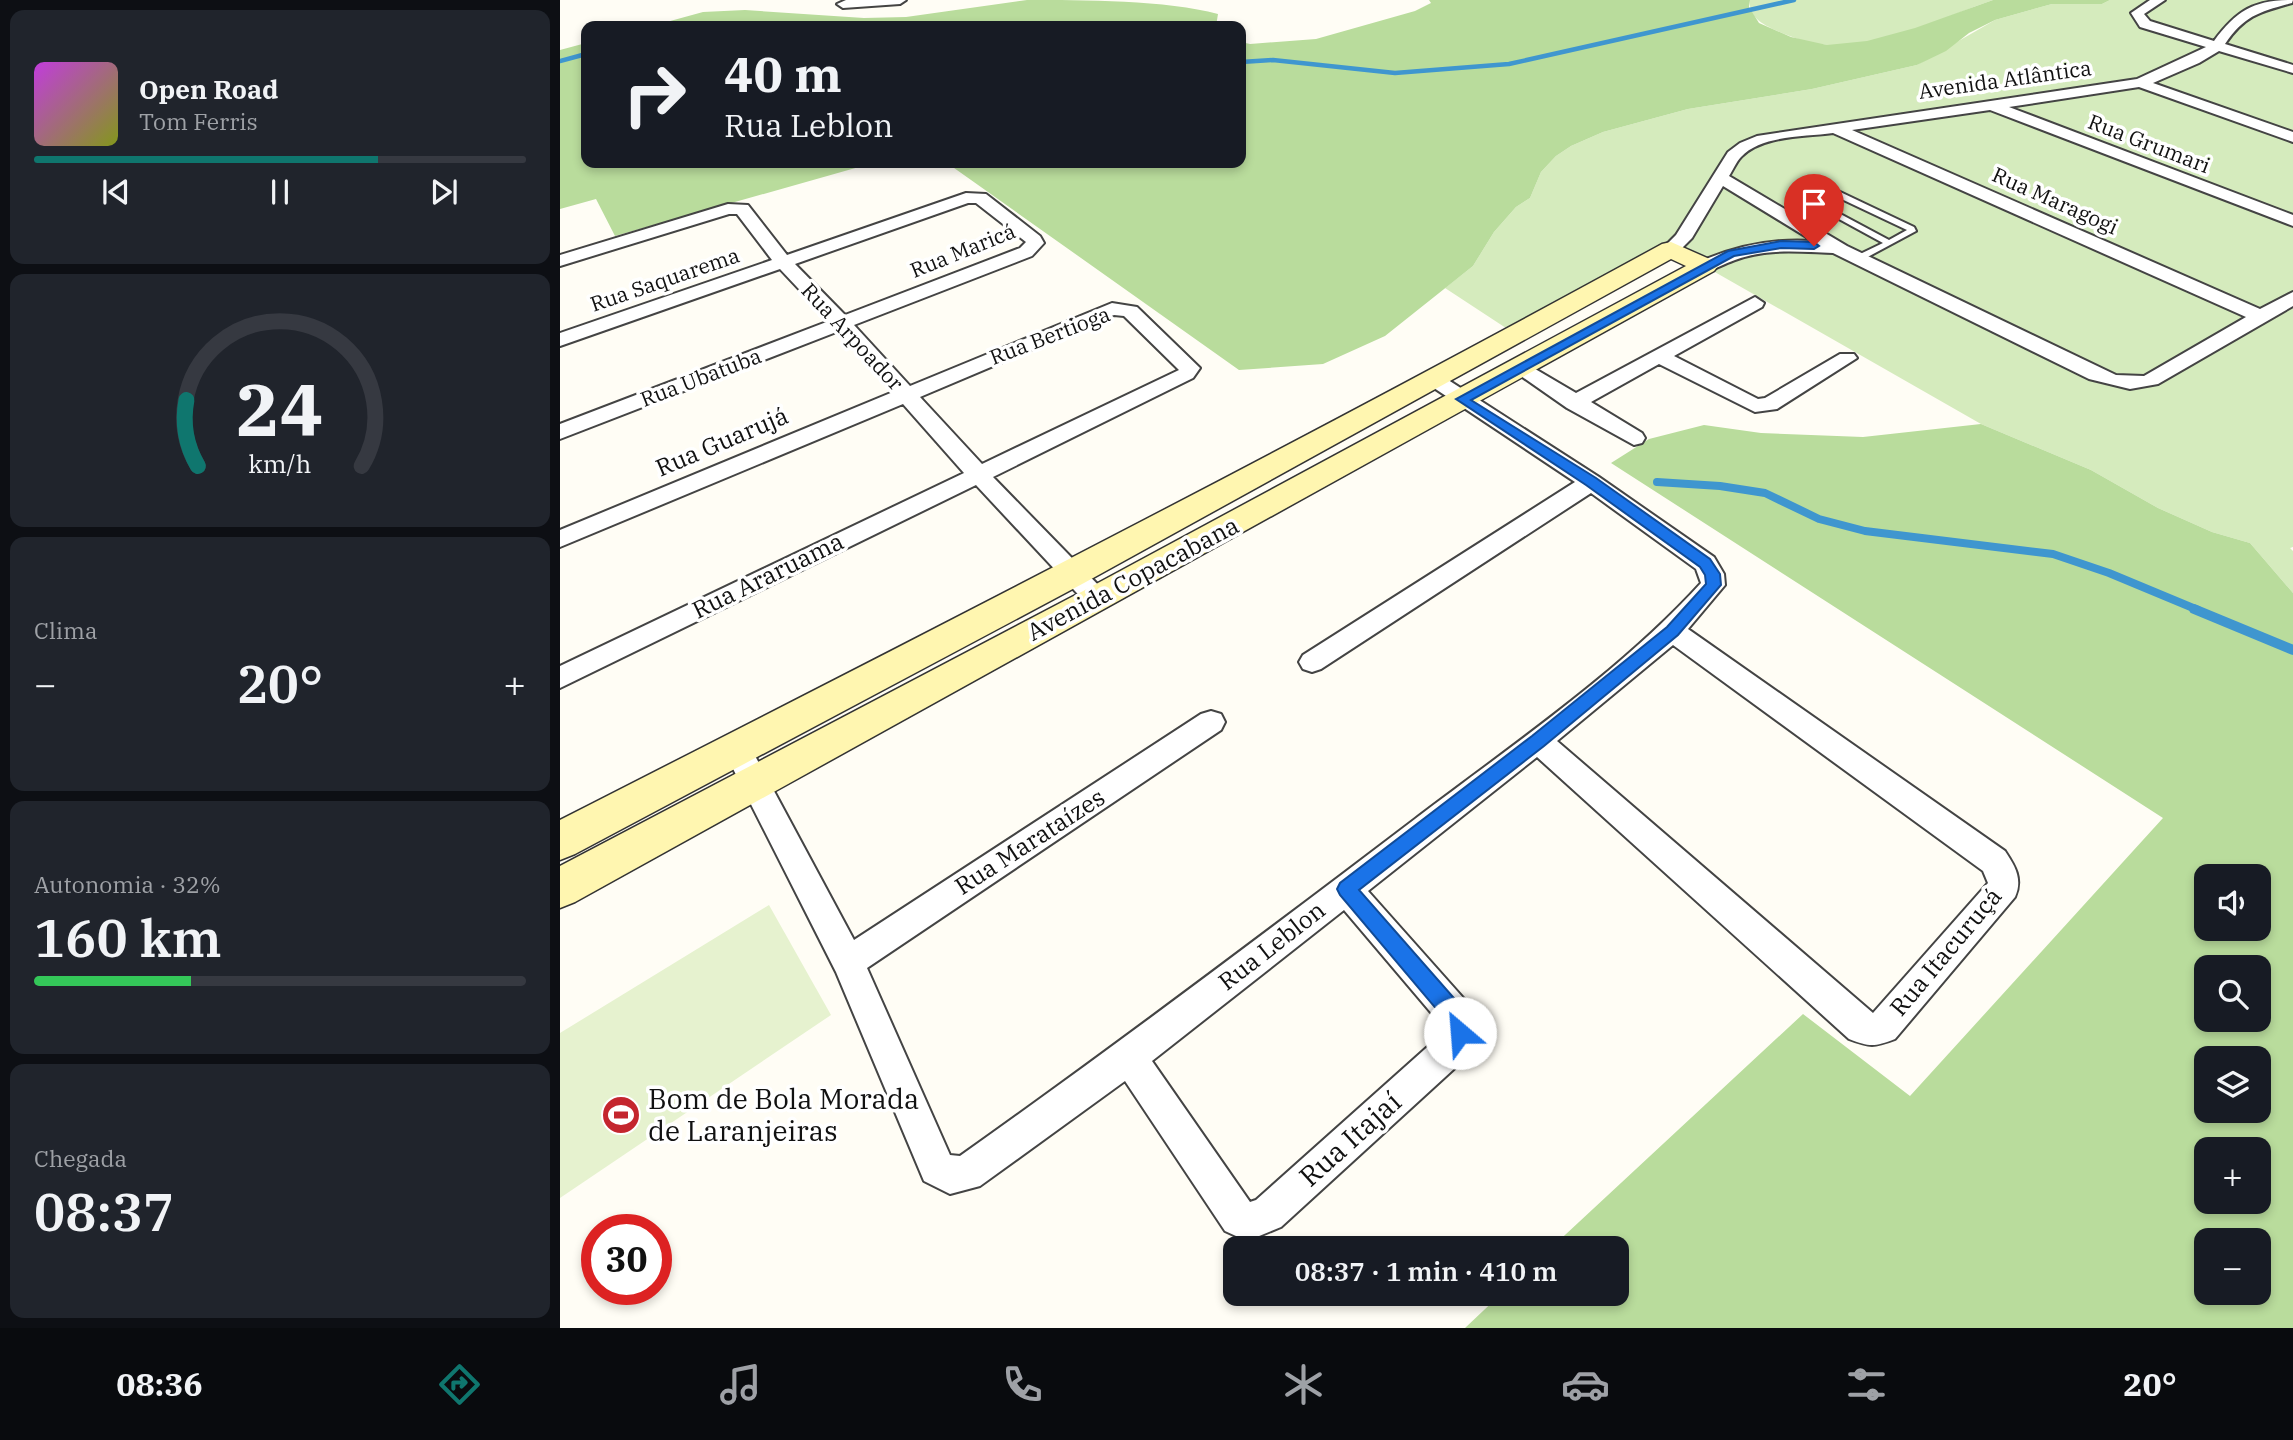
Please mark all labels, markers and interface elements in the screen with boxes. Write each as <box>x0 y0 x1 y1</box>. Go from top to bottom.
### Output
text: 40 m <box>724 42 842 105</box>
icon: right <box>609 49 700 140</box>
street label: Avenida Atlântica <box>1917 53 2093 105</box>
text: Open Road <box>139 72 278 106</box>
text: Rua Leblon <box>724 104 893 146</box>
text: Tom Ferris <box>139 106 258 136</box>
street label: Rua Grumari <box>2084 107 2214 179</box>
street label: Rua Maragogi <box>1988 160 2123 240</box>
icon: previous <box>97 173 135 211</box>
icon: pause <box>261 173 299 211</box>
icon: next <box>425 173 463 211</box>
pin <box>1784 174 1844 246</box>
icon: arrive <box>1795 185 1833 223</box>
street label: Rua Maricá <box>906 216 1019 284</box>
street label: Rua Saquarema <box>586 240 743 318</box>
street label: Rua Arpoador <box>796 276 910 397</box>
street label: Rua Bertioga <box>985 299 1114 371</box>
street label: Rua Ubatuba <box>636 341 765 413</box>
text: 24 <box>236 362 324 457</box>
street label: Rua Guarujá <box>650 399 793 483</box>
text: km/h <box>248 447 312 480</box>
street label: Avenida Copacabana <box>1021 509 1244 648</box>
street label: Rua Araruama <box>686 525 849 626</box>
text: Clima <box>34 615 98 645</box>
text: 20° <box>237 650 323 717</box>
text: − <box>34 659 57 708</box>
text: + <box>503 659 526 708</box>
street label: Rua Marataízes <box>948 781 1111 902</box>
map controls <box>2194 864 2271 1305</box>
button: sound <box>2194 864 2271 941</box>
text: Autonomia · 32% <box>34 869 221 899</box>
street label: Rua Itacuruçá <box>1882 881 2008 1022</box>
street label: Rua Leblon <box>1211 893 1331 997</box>
text: 160 km <box>34 904 222 971</box>
button: search <box>2194 955 2271 1032</box>
position arrow <box>1423 996 1497 1070</box>
button: layers <box>2194 1046 2271 1123</box>
place label: Bom de Bola Morada de Laranjeiras <box>648 1080 919 1149</box>
street label: Rua Itajaí <box>1291 1083 1409 1194</box>
sports icon: Bom de Bola Morada de Laranjeiras <box>600 1094 642 1136</box>
button: + <box>2194 1137 2271 1214</box>
text: Chegada <box>34 1143 127 1173</box>
text: 08:37 <box>34 1178 174 1245</box>
speed limit sign: 30 <box>581 1214 672 1305</box>
button: − <box>2194 1228 2271 1305</box>
text: 08:37 · 1 min · 410 m <box>1295 1254 1557 1288</box>
icon: directions <box>435 1360 484 1409</box>
icon: music <box>716 1360 765 1409</box>
icon: phone <box>998 1360 1047 1409</box>
icon: climate <box>1279 1360 1328 1409</box>
icon: car <box>1561 1360 1610 1409</box>
icon: filters <box>1842 1360 1891 1409</box>
text: 08:36 <box>116 1363 203 1405</box>
text: 20° <box>2123 1363 2177 1405</box>

